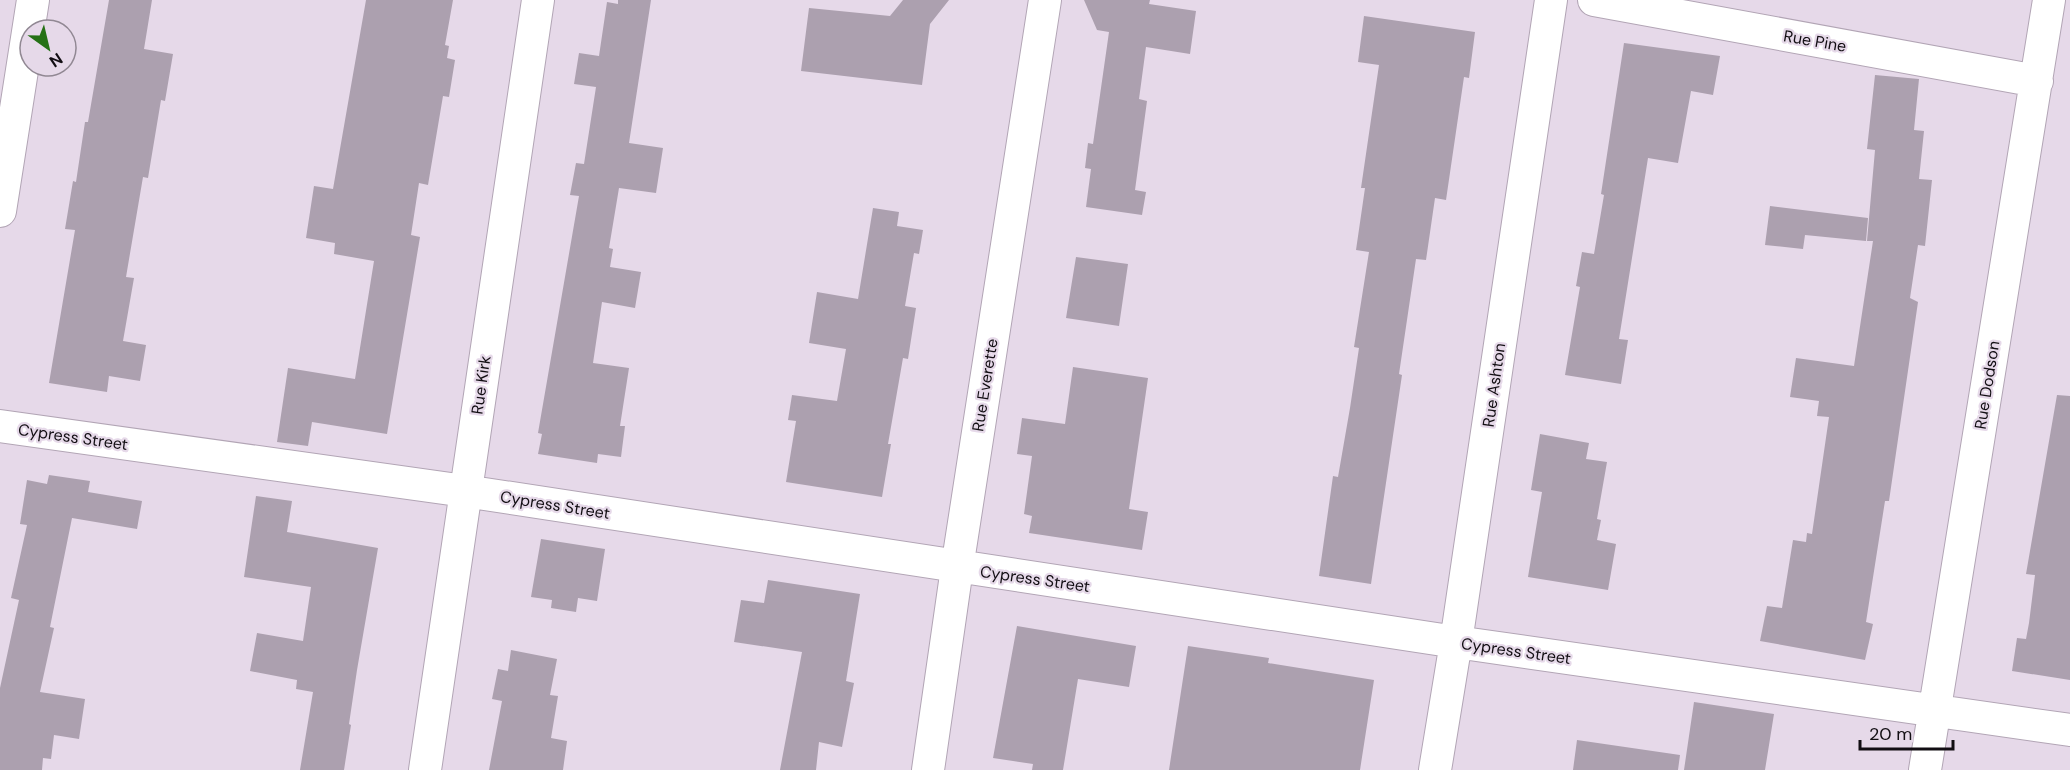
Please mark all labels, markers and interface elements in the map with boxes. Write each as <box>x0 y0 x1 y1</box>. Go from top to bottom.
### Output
north arrow <box>18 18 78 78</box>
street label: Rue Pine <box>1782 25 1848 57</box>
text: N <box>45 48 67 72</box>
street label: Rue Everette <box>967 337 1003 433</box>
street label: Rue Dodson <box>1970 339 2004 431</box>
street label: Rue Ashton <box>1478 342 1510 428</box>
street label: Rue Kirk <box>466 354 496 416</box>
street label: Cypress Street <box>17 419 129 455</box>
street label: Cypress Street <box>499 486 611 524</box>
street label: Cypress Street <box>979 561 1091 597</box>
street label: Cypress Street <box>1460 633 1572 669</box>
scale bar <box>1860 713 1953 751</box>
text: 20 m <box>1869 722 1912 746</box>

